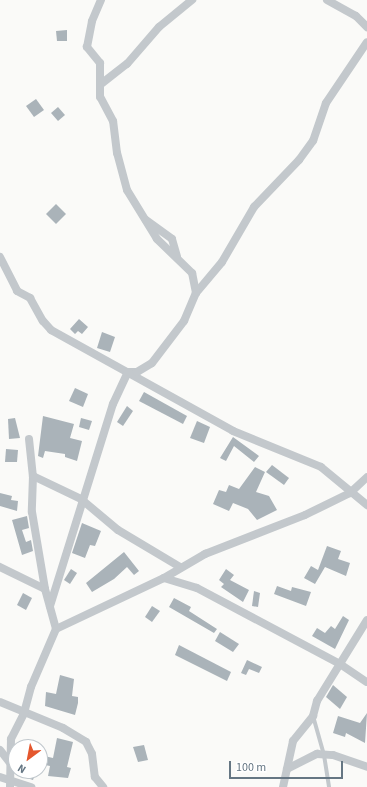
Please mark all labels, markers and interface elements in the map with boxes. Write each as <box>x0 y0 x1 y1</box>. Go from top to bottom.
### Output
north arrow <box>8 739 48 779</box>
scale bar <box>231 753 345 779</box>
text: 100 m <box>236 759 266 776</box>
text: N <box>15 760 29 777</box>

